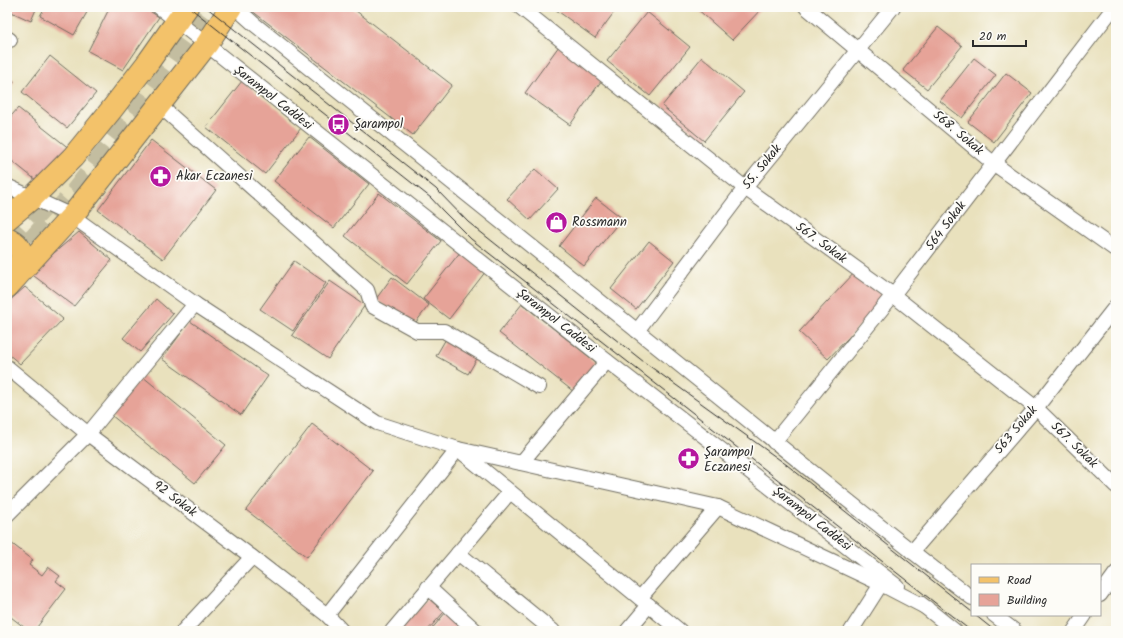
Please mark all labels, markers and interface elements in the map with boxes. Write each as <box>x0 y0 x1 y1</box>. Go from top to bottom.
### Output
scale bar <box>973 22 1026 48</box>
text: 20 m <box>979 27 1007 46</box>
street label: Şarampol Caddesi <box>229 60 318 136</box>
street label: 568. Sokak <box>928 105 989 161</box>
bus stop icon: Şarampol <box>325 111 351 137</box>
place label: Şarampol <box>354 114 403 135</box>
street label: 55. Sokak <box>737 139 788 194</box>
pharmacy icon: Akar Eczanesi <box>148 163 174 189</box>
place label: Akar Eczanesi <box>176 166 253 187</box>
street label: 564 Sokak <box>920 196 972 255</box>
shop icon: Rossmann <box>543 209 569 235</box>
place label: Rossmann <box>572 212 627 233</box>
street label: 567. Sokak <box>791 217 852 270</box>
street label: Şarampol Caddesi <box>512 283 601 359</box>
street label: 563 Sokak <box>989 400 1043 459</box>
street label: 567. Sokak <box>1045 417 1103 474</box>
place label: Şarampol Eczanesi <box>704 442 753 478</box>
pharmacy icon: Şarampol Eczanesi <box>676 446 702 472</box>
street label: 92 Sokak <box>149 476 202 523</box>
street label: Şarampol Caddesi <box>768 481 857 557</box>
legend <box>971 564 1101 616</box>
text: Road <box>1007 571 1032 590</box>
text: Building <box>1007 591 1047 610</box>

